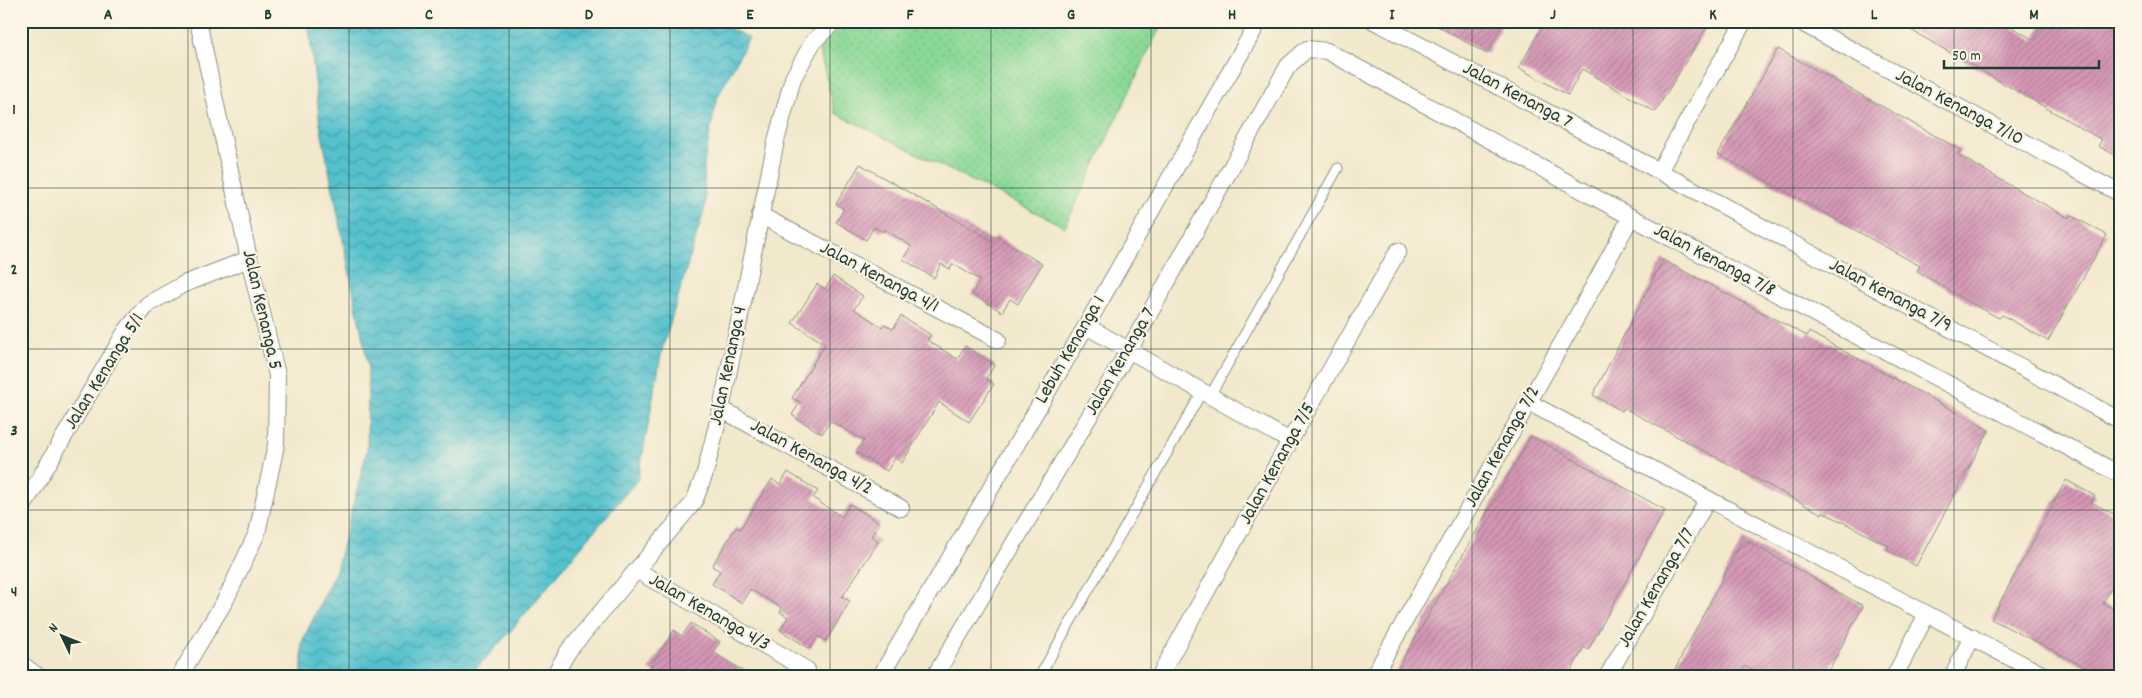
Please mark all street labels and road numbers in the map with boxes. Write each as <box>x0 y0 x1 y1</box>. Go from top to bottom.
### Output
street label: Jalan Kenanga 7 <box>1457 55 1577 137</box>
street label: Jalan Kenanga 7/10 <box>1890 62 2028 154</box>
street label: Jalan Kenanga 7/8 <box>1648 217 1780 305</box>
street label: Jalan Kenanga 4/1 <box>814 235 944 321</box>
street label: Jalan Kenanga 5 <box>234 247 288 373</box>
street label: Jalan Kenanga 7/9 <box>1823 252 1957 340</box>
street label: Lebuh Kenanga 1 <box>1029 291 1113 409</box>
street label: Jalan Kenanga 7 <box>1079 303 1163 421</box>
street label: Jalan Kenanga 4 <box>703 304 755 428</box>
street label: Jalan Kenanga 5/1 <box>58 308 152 436</box>
street label: Jalan Kenanga 7/2 <box>1458 381 1548 513</box>
street label: Jalan Kenanga 7/5 <box>1233 398 1323 530</box>
street label: Jalan Kenanga 4/2 <box>745 413 877 503</box>
street label: Jalan Kenanga 7/7 <box>1611 523 1703 653</box>
street label: Jalan Kenanga 4/3 <box>643 567 775 659</box>

